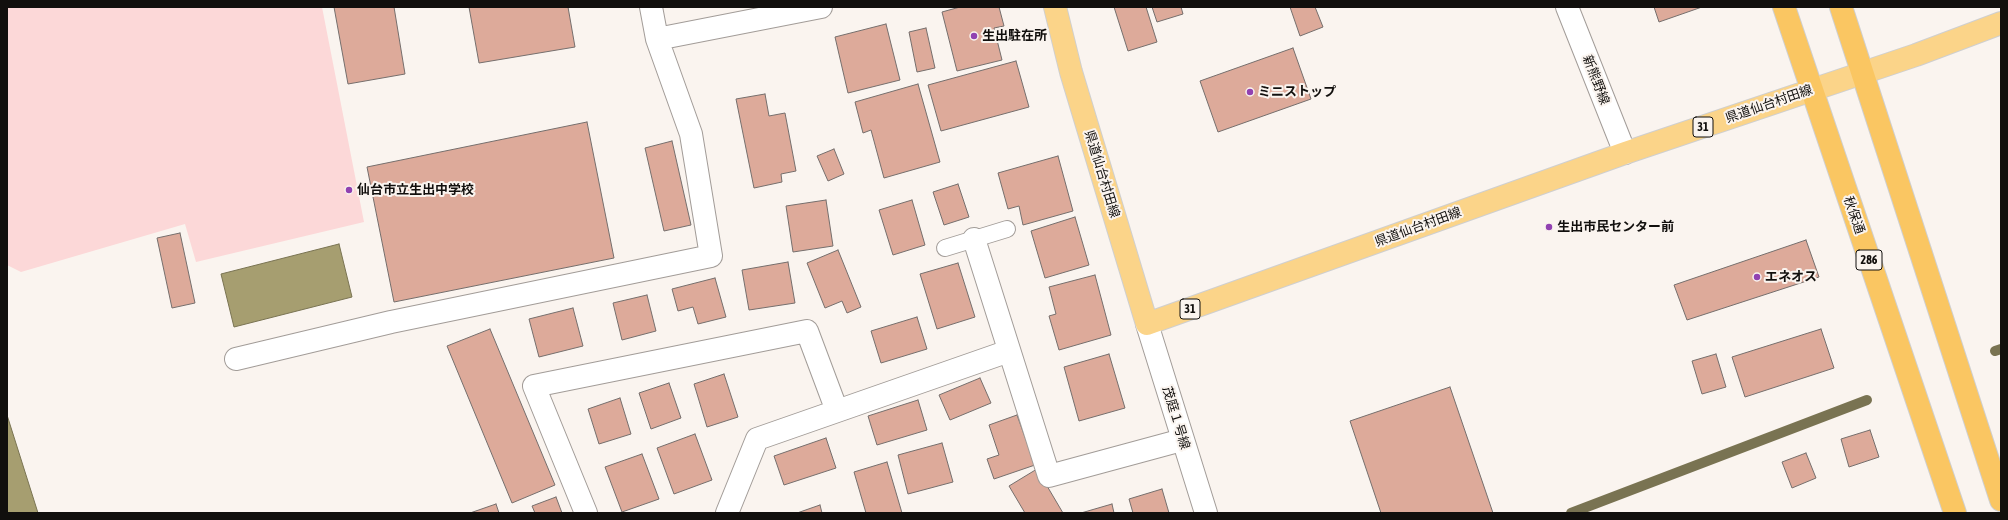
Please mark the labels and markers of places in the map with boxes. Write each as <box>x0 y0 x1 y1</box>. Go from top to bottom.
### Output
place label: 生出駐在所 <box>982 28 1047 44</box>
marker: 生出駐在所 <box>969 31 979 41</box>
place label: ミニストップ <box>1258 84 1336 100</box>
marker: ミニストップ <box>1245 87 1255 97</box>
place label: 仙台市立生出中学校 <box>357 182 474 198</box>
marker: 仙台市立生出中学校 <box>344 185 354 195</box>
place label: 生出市民センター前 <box>1557 219 1674 235</box>
marker: 生出市民センター前 <box>1544 222 1554 232</box>
place label: エネオス <box>1765 269 1817 285</box>
marker: エネオス <box>1752 272 1762 282</box>

